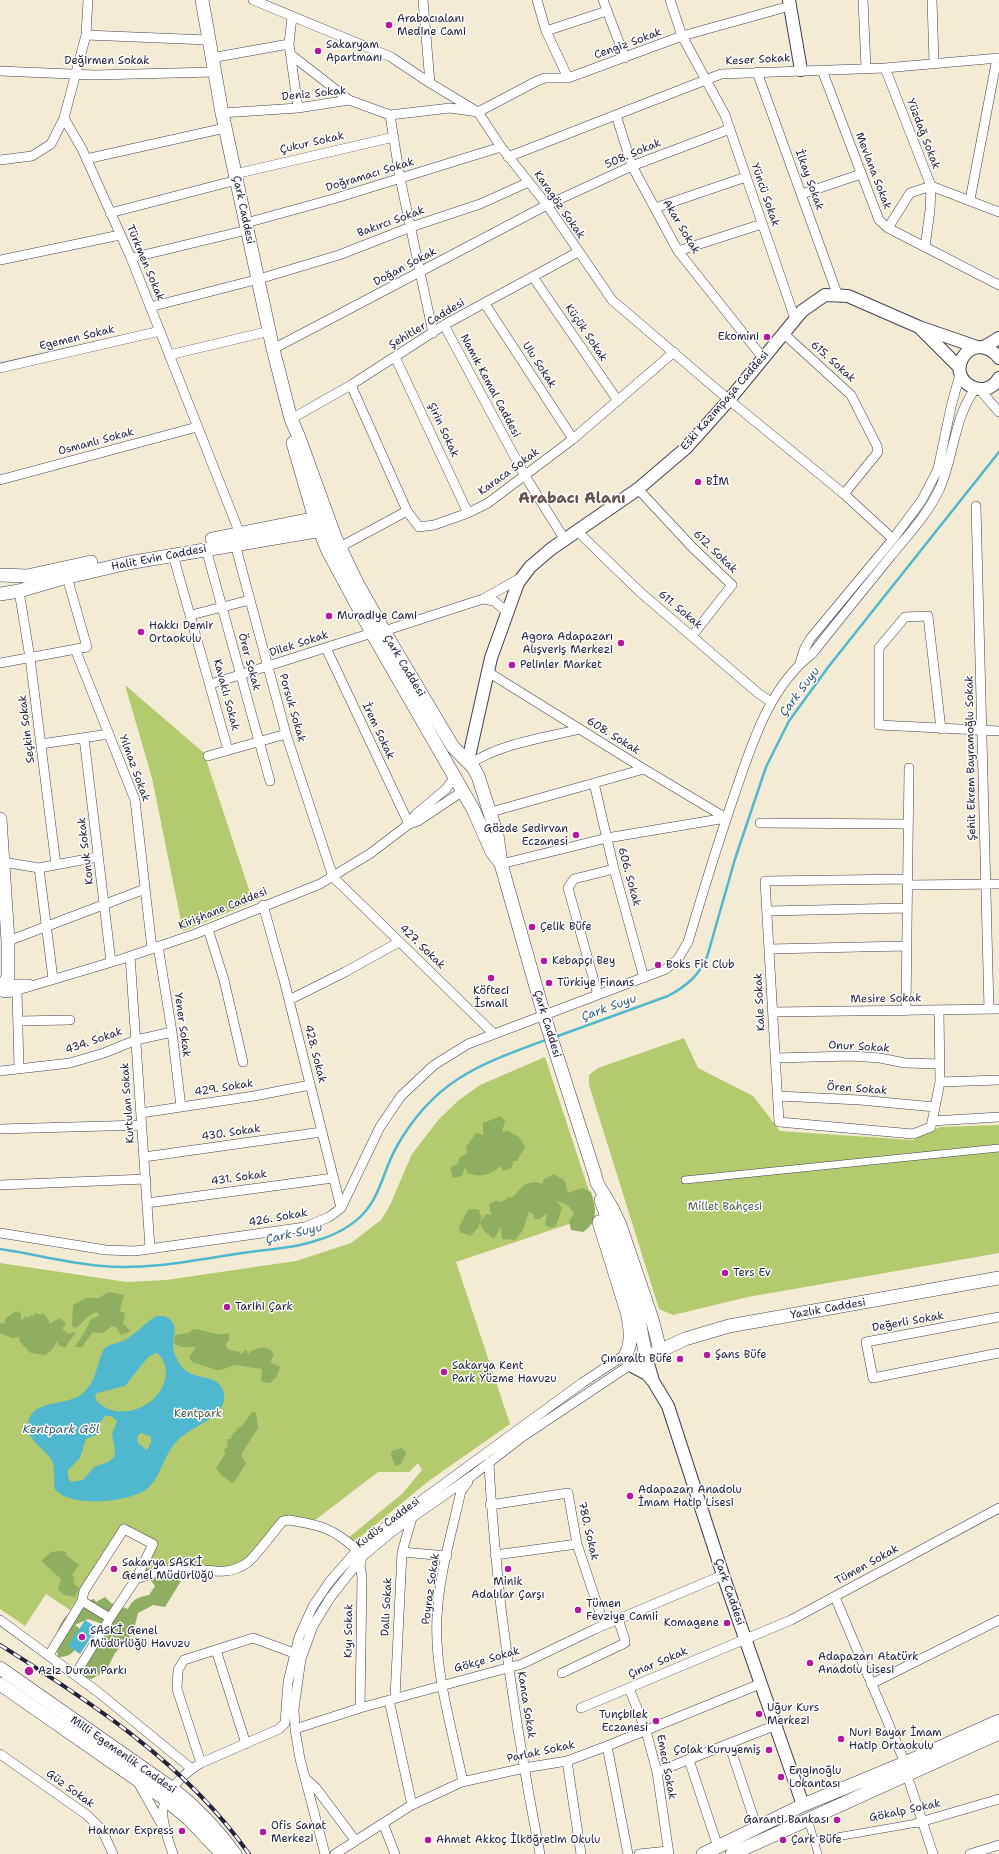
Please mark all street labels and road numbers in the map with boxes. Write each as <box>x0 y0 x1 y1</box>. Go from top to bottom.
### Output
street label: Cengiz Sokak <box>592 26 664 62</box>
street label: Keser Sokak <box>725 52 791 68</box>
street label: Değirmen Sokak <box>64 54 150 68</box>
street label: Deniz Sokak <box>281 84 347 104</box>
street label: Yüzdağ Sokak <box>903 97 943 171</box>
street label: Çukur Sokak <box>279 129 345 157</box>
street label: Mevlana Sokak <box>852 131 894 211</box>
street label: 508. Sokak <box>603 136 663 172</box>
street label: İlkay Sokak <box>792 148 826 212</box>
street label: Doğramacı Sokak <box>324 155 416 195</box>
street label: Yüncü Sokak <box>748 161 782 229</box>
street label: Karagöz Sokak <box>531 169 587 241</box>
street label: Çark Caddesi <box>229 175 257 245</box>
street label: Akar Sokak <box>660 197 702 257</box>
street label: Bakırcı Sokak <box>356 204 426 240</box>
street label: Türkmen Sokak <box>123 223 167 303</box>
street label: Doğan Sokak <box>371 245 439 289</box>
street label: Şehitler Caddesi <box>387 296 467 352</box>
street label: Küçük Sokak <box>562 302 610 364</box>
street label: Egemen Sokak <box>38 323 116 353</box>
street label: Namık Kemal Caddesi <box>457 332 523 440</box>
street label: 615. Sokak <box>808 338 858 386</box>
street label: Ulu Sokak <box>519 340 559 390</box>
street label: Eski Kazımpaşa Caddesi <box>678 348 772 454</box>
street label: Şirin Sokak <box>425 400 461 460</box>
street label: Osmanlı Sokak <box>57 426 135 458</box>
street label: Karaca Sokak <box>476 445 542 499</box>
street label: 612. Sokak <box>690 528 740 576</box>
street label: Halit Evin Caddesi <box>110 542 208 574</box>
street label: 611. Sokak <box>655 588 705 632</box>
street label: Dilek Sokak <box>268 628 330 660</box>
street label: Örer Sokak <box>235 632 263 692</box>
street label: Çark Caddesi <box>380 633 428 699</box>
street label: Kavaklı Sokak <box>210 658 242 732</box>
street label: Porsuk Sokak <box>276 672 308 744</box>
street label: Şehit Ekrem Bayramoğlu Sokak <box>963 675 979 841</box>
street label: Seçkin Sokak <box>16 694 38 764</box>
street label: İrem Sokak <box>359 700 397 762</box>
street label: 608. Sokak <box>584 714 642 758</box>
street label: Yılmaz Sokak <box>116 733 152 803</box>
street label: Konuk Sokak <box>75 816 97 886</box>
street label: 606. Sokak <box>615 846 643 908</box>
street label: Kirişhane Caddesi <box>177 885 269 933</box>
street label: 427. Sokak <box>396 922 448 972</box>
street label: Kale Sokak <box>752 972 768 1032</box>
street label: Çark Caddesi <box>531 989 563 1059</box>
street label: Yener Sokak <box>171 992 193 1058</box>
street label: Mesire Sokak <box>850 992 922 1006</box>
street label: 428. Sokak <box>301 1023 329 1085</box>
street label: 434. Sokak <box>64 1025 124 1057</box>
street label: Onur Sokak <box>828 1039 890 1055</box>
street label: Kurtulan Sokak <box>119 1062 137 1144</box>
street label: 429. Sokak <box>194 1077 254 1099</box>
street label: Ören Sokak <box>826 1080 888 1098</box>
street label: 430. Sokak <box>201 1122 261 1144</box>
street label: 431. Sokak <box>210 1168 268 1188</box>
street label: 426. Sokak <box>247 1206 309 1230</box>
street label: Yazlık Caddesi <box>789 1296 867 1322</box>
street label: Değerli Sokak <box>871 1309 945 1335</box>
street label: Kudüs Caddesi <box>353 1495 423 1551</box>
street label: 780. Sokak <box>575 1500 601 1562</box>
street label: Tümen Sokak <box>833 1542 901 1588</box>
street label: Poyraz Sokak <box>419 1552 443 1626</box>
street label: Çark Caddesi <box>711 1557 747 1627</box>
street label: Dallı Sokak <box>379 1577 395 1637</box>
street label: Kıyı Sokak <box>342 1604 356 1658</box>
street label: Gökçe Sokak <box>453 1644 521 1676</box>
street label: Çınar Sokak <box>626 1645 690 1681</box>
street label: Kanca Sokak <box>514 1670 538 1740</box>
street label: Milli Egemenlik Caddesi <box>67 1713 179 1797</box>
street label: Emeci Sokak <box>653 1733 679 1801</box>
street label: Parlak Sokak <box>506 1738 576 1766</box>
street label: Güz Sokak <box>43 1767 97 1811</box>
street label: Gökalp Sokak <box>868 1797 942 1825</box>

